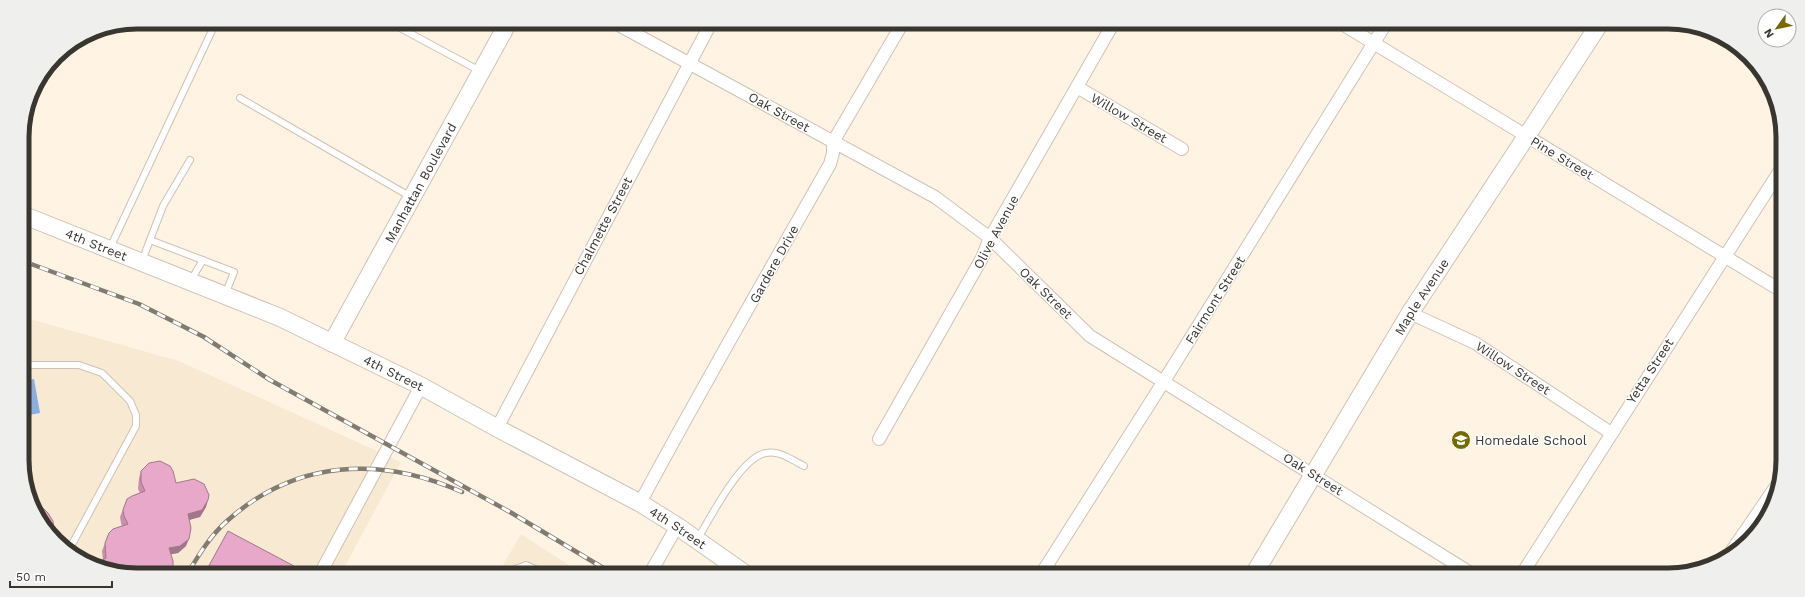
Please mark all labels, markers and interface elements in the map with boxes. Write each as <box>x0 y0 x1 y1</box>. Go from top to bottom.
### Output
north arrow <box>1757 8 1797 48</box>
text: N <box>1761 26 1777 40</box>
street label: Oak Street <box>746 89 813 135</box>
street label: Willow Street <box>1088 90 1170 146</box>
street label: Manhattan Boulevard <box>381 120 459 245</box>
street label: Pine Street <box>1528 133 1597 183</box>
street label: Chalmette Street <box>571 174 635 278</box>
street label: Olive Avenue <box>970 193 1022 271</box>
street label: Gardere Drive <box>746 222 802 306</box>
street label: 4th Street <box>63 225 130 263</box>
street label: Fairmont Street <box>1182 253 1248 347</box>
street label: Maple Avenue <box>1391 255 1451 338</box>
street label: Oak Street <box>1016 264 1076 322</box>
street label: Yetta Street <box>1623 335 1677 406</box>
street label: Willow Street <box>1473 338 1553 398</box>
street label: 4th Street <box>361 352 427 394</box>
school or university icon: Homedale School <box>1450 429 1472 451</box>
place label: Homedale School <box>1475 433 1587 448</box>
street label: Oak Street <box>1280 450 1346 499</box>
street label: 4th Street <box>647 503 710 552</box>
scale bar <box>10 563 112 589</box>
text: 50 m <box>16 570 46 584</box>

